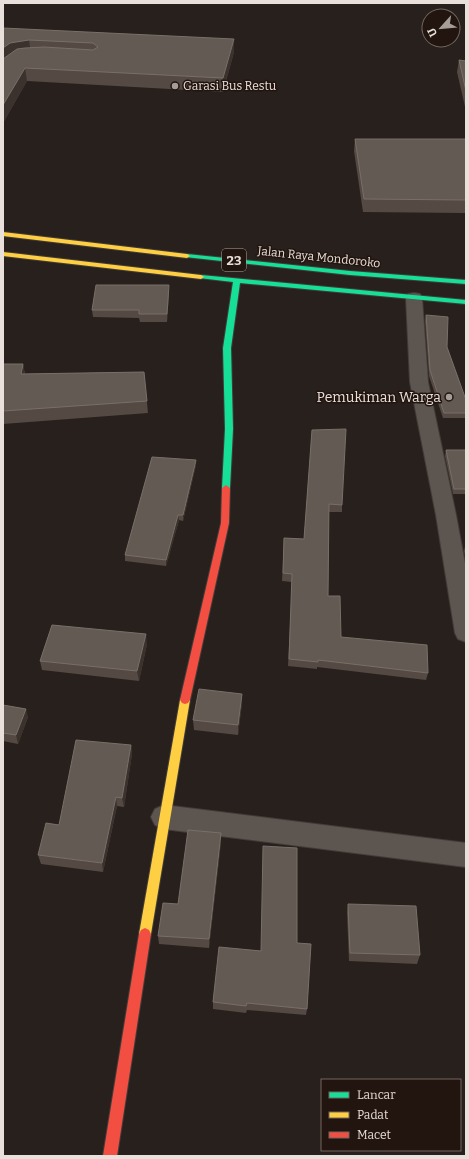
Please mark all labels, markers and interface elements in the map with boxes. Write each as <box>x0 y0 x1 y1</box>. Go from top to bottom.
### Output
north arrow <box>421 8 461 48</box>
text: U <box>425 26 440 39</box>
place label: Garasi Bus Restu <box>183 79 277 93</box>
marker: Garasi Bus Restu <box>170 81 180 91</box>
street label: Jalan Raya Mondoroko <box>256 243 381 270</box>
road number: 23 <box>222 249 246 271</box>
place label: Pemukiman Warga <box>317 389 441 406</box>
marker: Pemukiman Warga <box>444 392 454 402</box>
legend <box>321 1079 461 1151</box>
text: Lancar <box>357 1088 396 1102</box>
text: Padat <box>357 1108 389 1122</box>
text: Macet <box>357 1128 392 1142</box>

